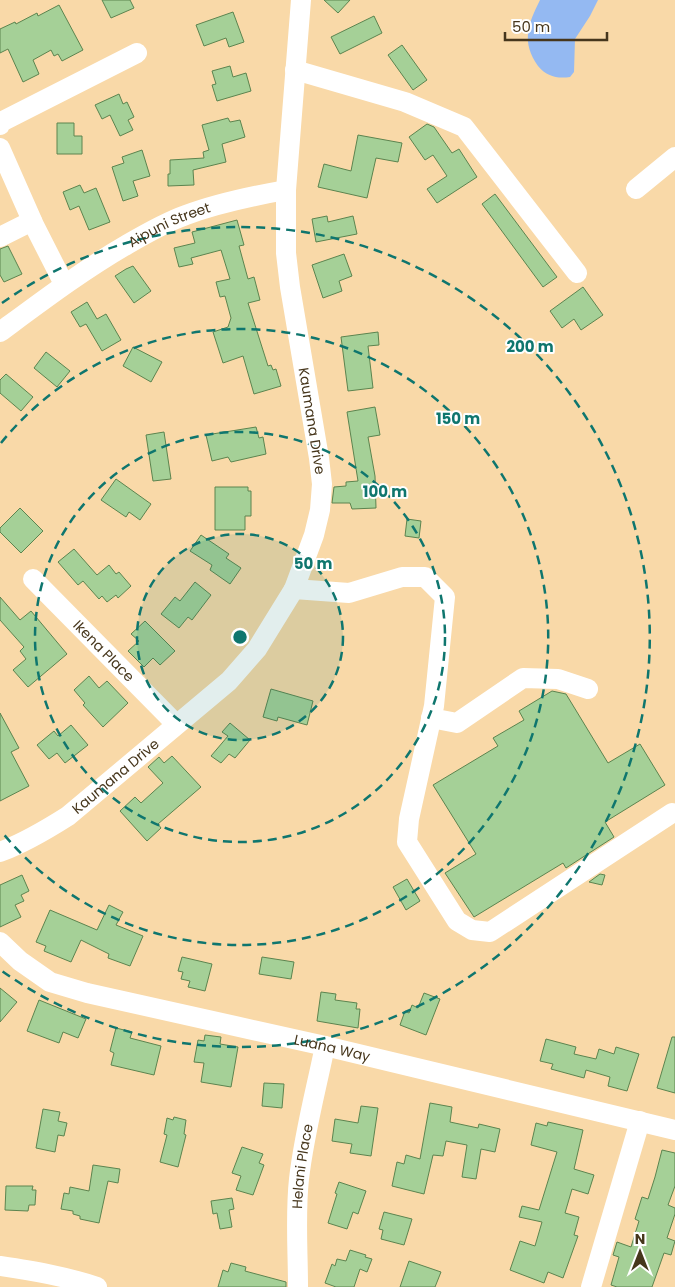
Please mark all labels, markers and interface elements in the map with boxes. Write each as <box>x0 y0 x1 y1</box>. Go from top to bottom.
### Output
scale bar <box>505 10 608 42</box>
text: 50 m <box>512 16 550 37</box>
street label: Aipuni Street <box>124 198 213 252</box>
text: 200 m <box>506 336 554 357</box>
street label: Kaumana Drive <box>294 366 330 476</box>
text: 150 m <box>436 408 480 429</box>
text: 100 m <box>363 481 407 502</box>
text: 50 m <box>294 553 332 574</box>
street label: Ikena Place <box>69 615 139 687</box>
centre of rings <box>231 628 249 646</box>
street label: Kaumana Drive <box>68 734 164 819</box>
street label: Luana Way <box>292 1029 372 1067</box>
street label: Helani Place <box>287 1122 318 1209</box>
north arrow <box>615 1227 665 1277</box>
text: N <box>635 1229 645 1249</box>

